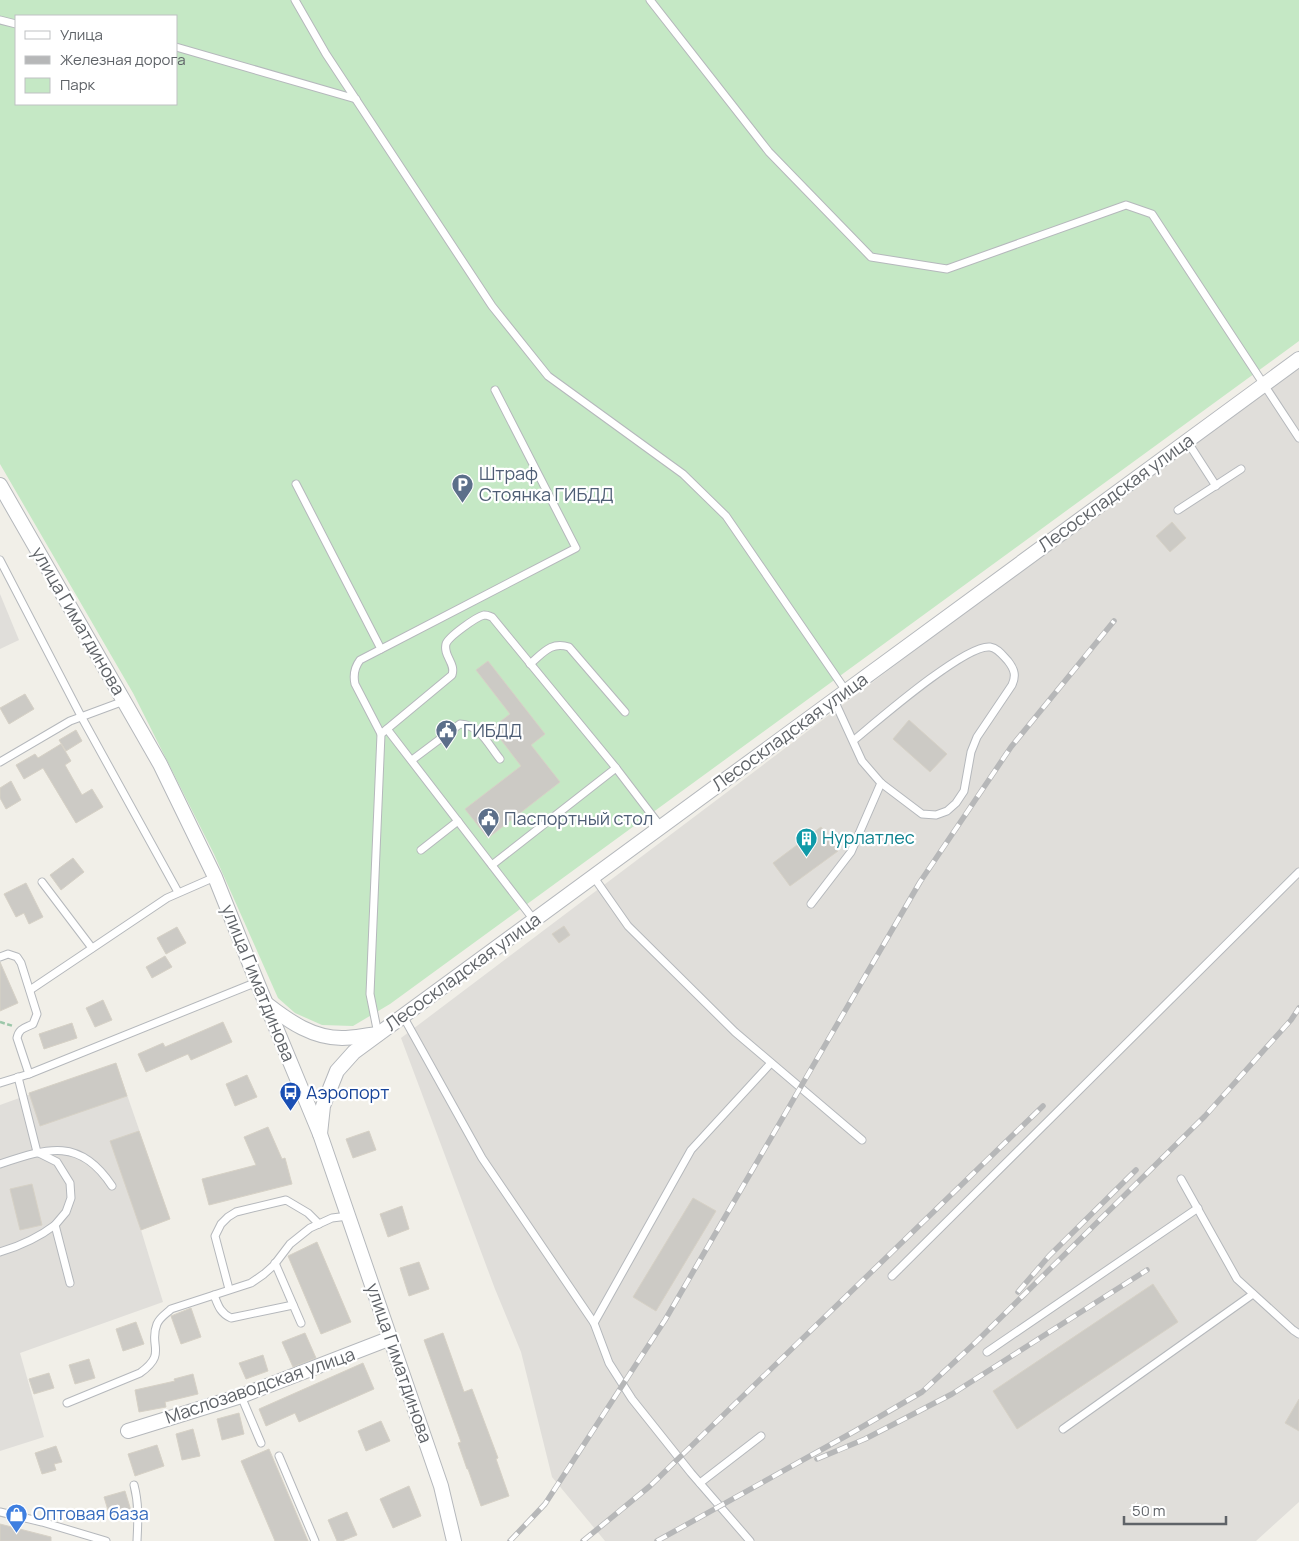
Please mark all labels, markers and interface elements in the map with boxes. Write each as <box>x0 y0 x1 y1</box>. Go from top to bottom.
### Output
legend <box>15 15 178 105</box>
text: Улица <box>60 24 103 45</box>
text: Железная дорога <box>60 49 185 70</box>
text: Парк <box>60 74 96 95</box>
street label: Лесоскладская улица <box>1033 428 1198 557</box>
place label: Штраф Стоянка ГИБДД <box>479 461 614 506</box>
parking icon: Штраф Стоянка ГИБДД <box>451 472 475 503</box>
street label: улица Гиматдинова <box>27 542 131 699</box>
street label: Лесоскладская улица <box>707 667 872 796</box>
place label: ГИБДД <box>463 718 522 742</box>
public building icon: ГИБДД <box>435 719 459 750</box>
place label: Паспортный стол <box>504 806 653 830</box>
public building icon: Паспортный стол <box>476 807 500 838</box>
place label: Нурлатлес <box>822 825 915 849</box>
building icon: Нурлатлес <box>794 826 818 857</box>
street label: улица Гиматдинова <box>216 900 301 1065</box>
street label: Лесоскладская улица <box>380 907 545 1036</box>
place label: Аэропорт <box>306 1080 389 1104</box>
bus stop icon: Аэропорт <box>278 1081 302 1112</box>
street label: улица Гиматдинова <box>361 1280 439 1446</box>
street label: Маслозаводская улица <box>162 1341 358 1429</box>
scale bar <box>1124 1494 1226 1526</box>
text: 50 m <box>1132 1500 1166 1521</box>
place label: Оптовая база <box>33 1501 149 1525</box>
shop icon: Оптовая база <box>5 1502 29 1533</box>

